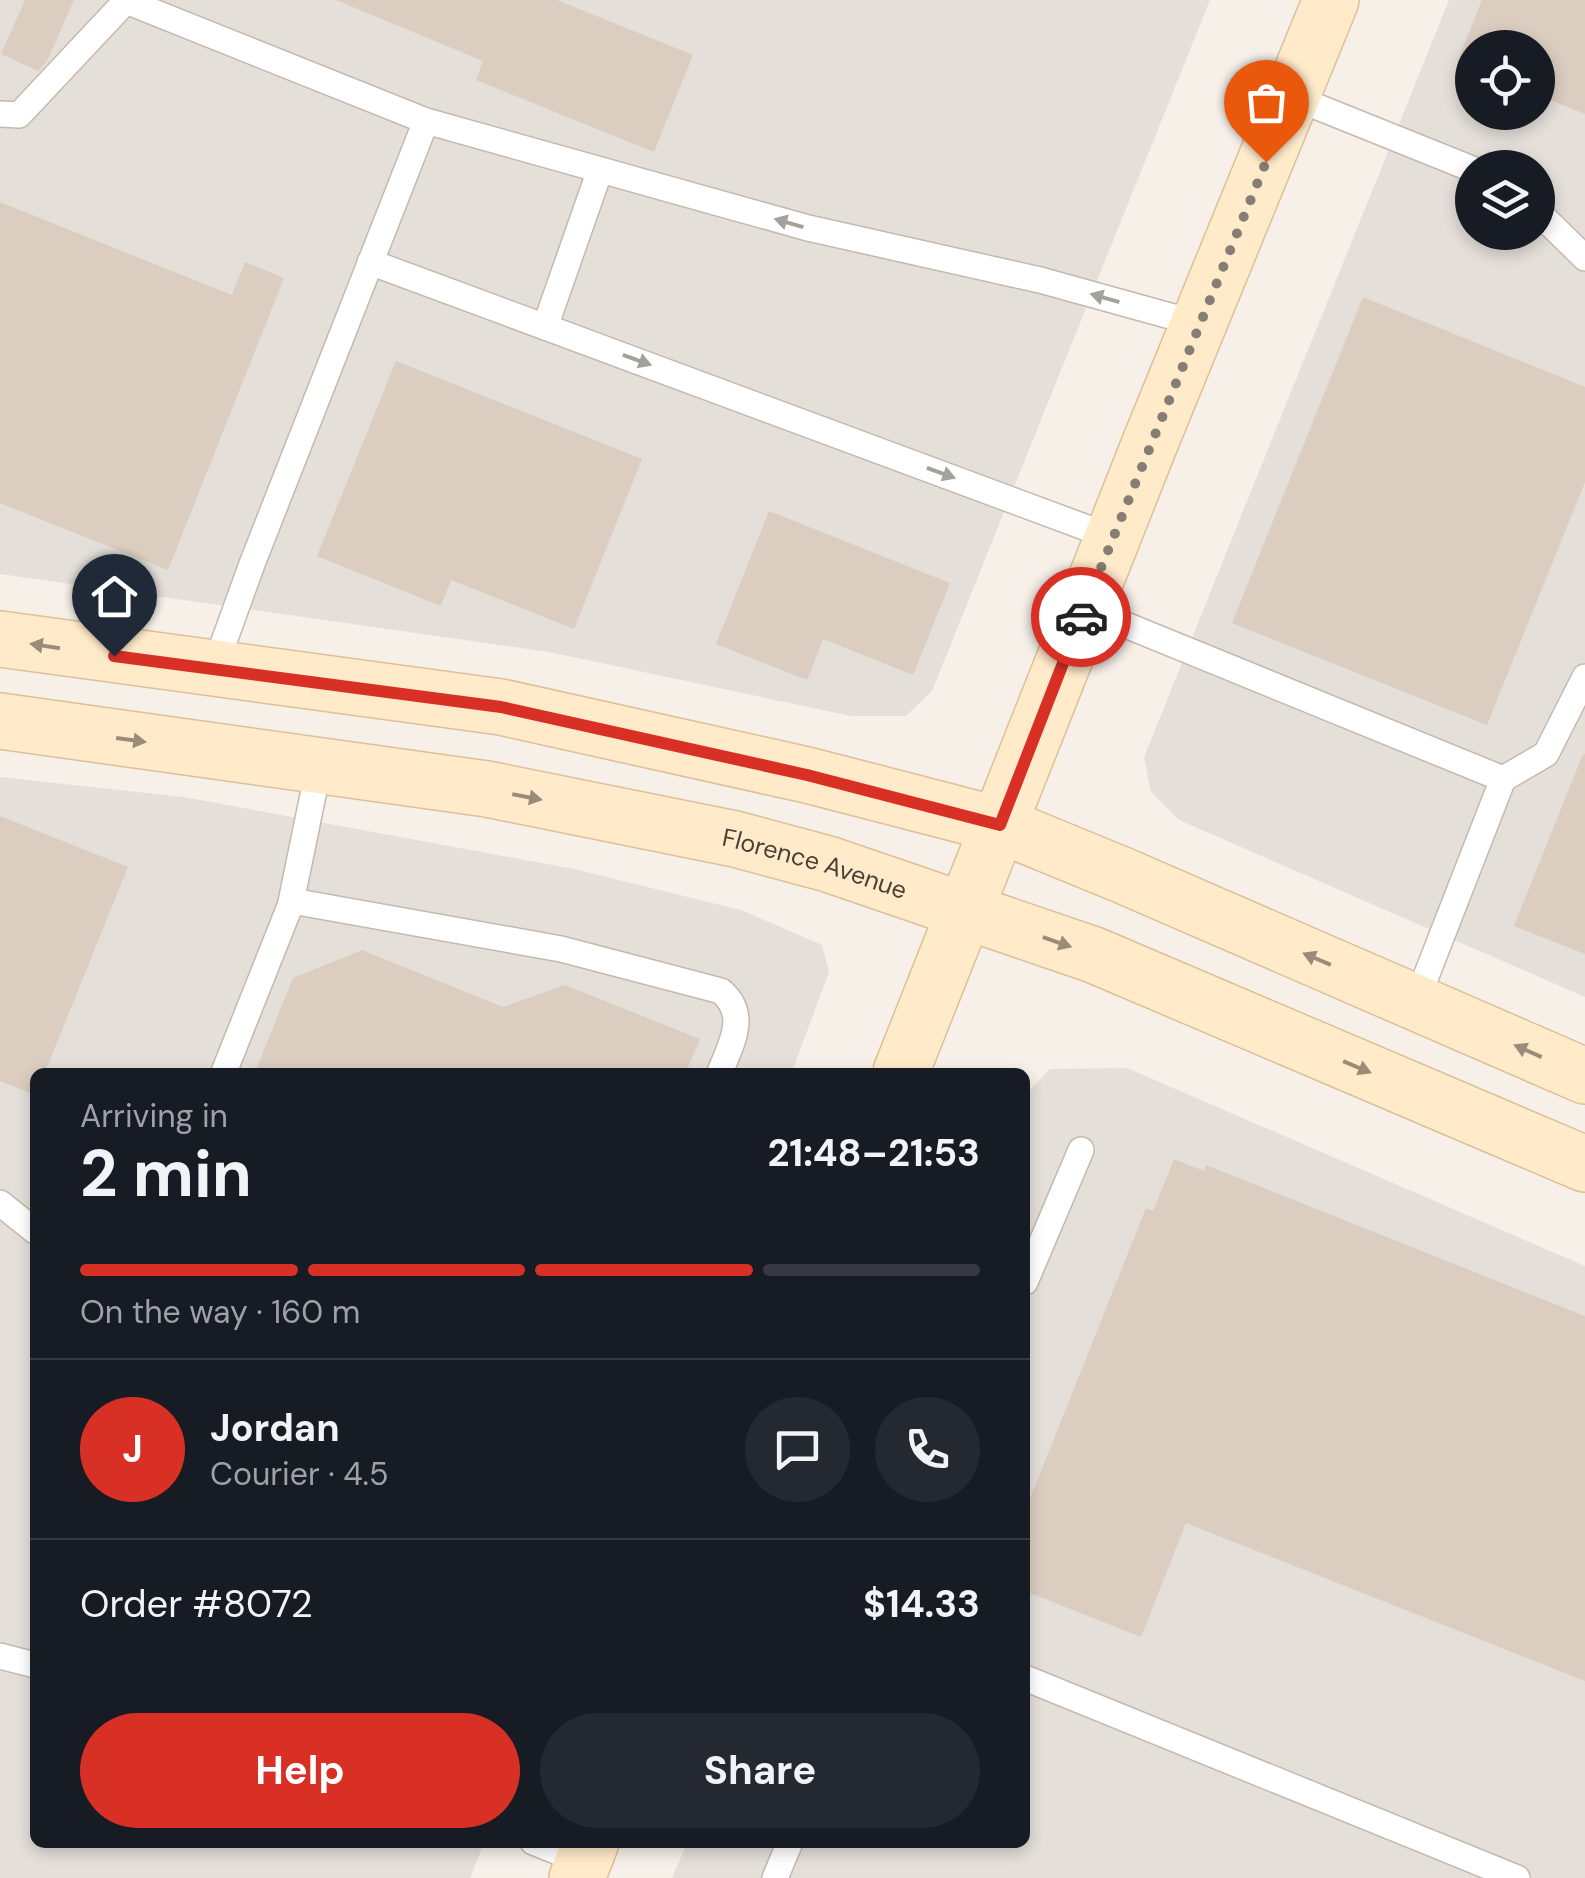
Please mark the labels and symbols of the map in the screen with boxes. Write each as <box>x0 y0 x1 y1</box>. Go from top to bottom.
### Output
pin <box>1224 60 1309 163</box>
one-way arrow <box>773 214 804 230</box>
one-way arrow <box>1089 290 1120 306</box>
one-way arrow <box>622 353 652 368</box>
one-way arrow <box>927 466 957 481</box>
pin <box>72 554 157 657</box>
courier <box>1031 567 1131 667</box>
one-way arrow <box>29 638 60 654</box>
one-way arrow <box>116 732 148 748</box>
one-way arrow <box>512 790 543 806</box>
street label: Florence Avenue <box>720 821 911 907</box>
one-way arrow <box>1043 936 1073 951</box>
one-way arrow <box>1302 951 1332 967</box>
one-way arrow <box>1513 1043 1543 1059</box>
one-way arrow <box>1342 1059 1372 1075</box>

